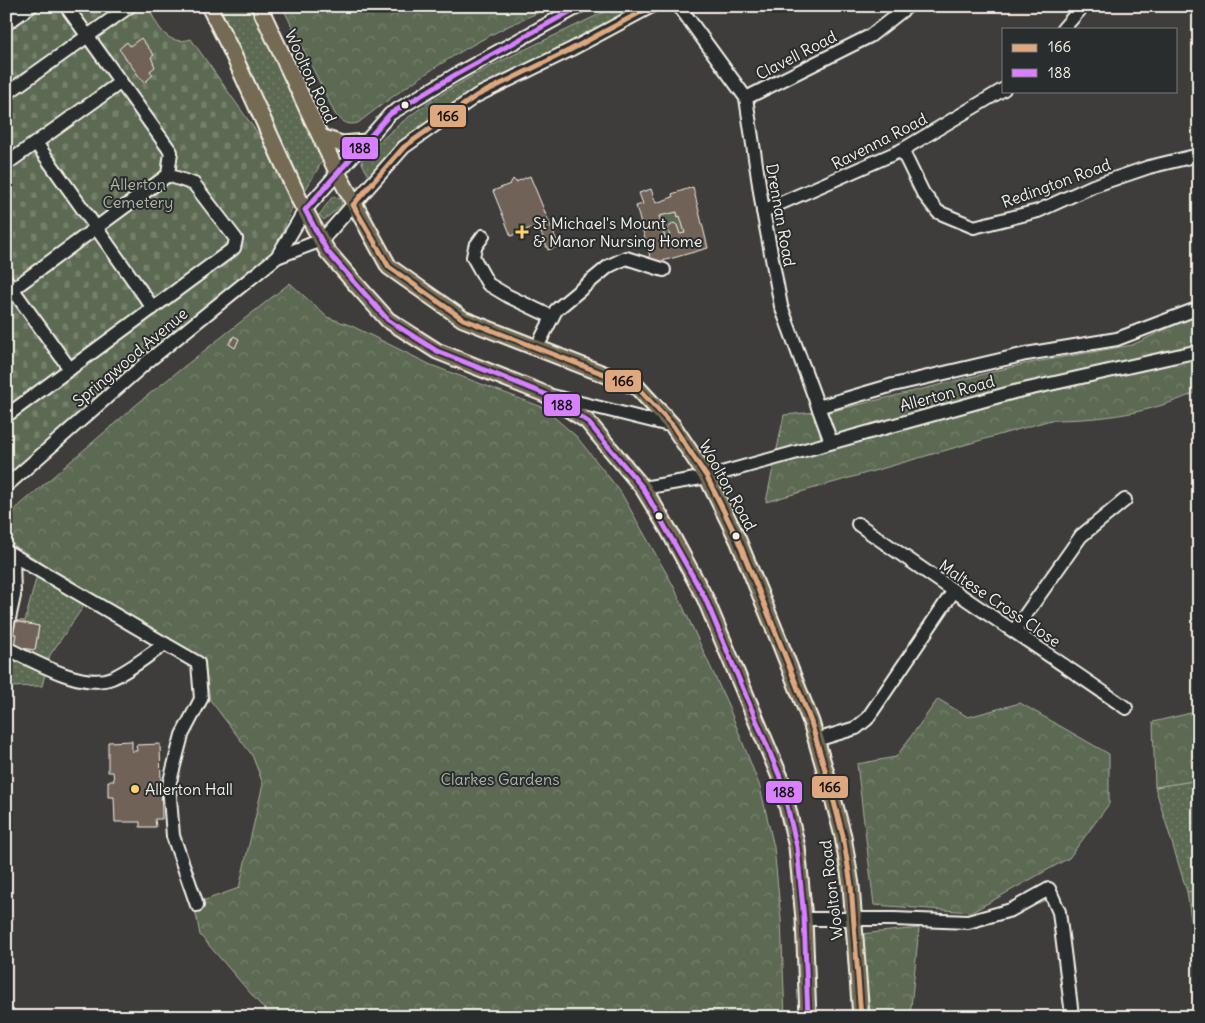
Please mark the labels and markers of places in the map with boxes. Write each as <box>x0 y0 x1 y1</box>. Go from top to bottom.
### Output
unlabelled marker <box>400 100 410 110</box>
place label: St Michael's Mount & Manor Nursing Home <box>533 213 702 251</box>
marker: St Michael's Mount & Manor Nursing Home <box>515 225 529 239</box>
unlabelled marker <box>654 511 664 521</box>
unlabelled marker <box>731 531 741 541</box>
place label: Allerton Hall <box>145 779 233 799</box>
marker: Allerton Hall <box>129 783 141 795</box>

